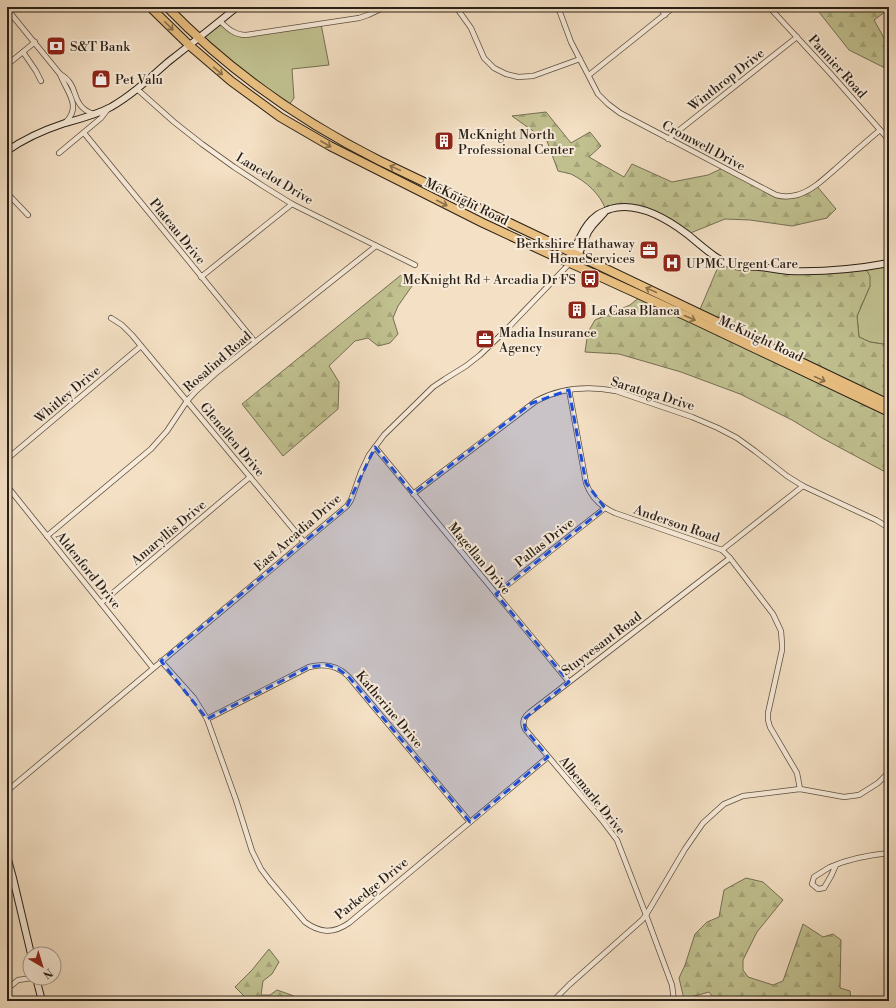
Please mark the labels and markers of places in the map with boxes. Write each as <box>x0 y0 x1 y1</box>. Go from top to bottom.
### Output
bank icon: S&T Bank <box>45 35 67 57</box>
place label: S&T Bank <box>70 39 131 55</box>
shop icon: Pet Valu <box>90 68 112 90</box>
place label: Pet Valu <box>115 72 164 88</box>
place label: McKnight North Professional Center <box>458 127 575 158</box>
building icon: McKnight North Professional Center <box>433 130 455 152</box>
place label: Berkshire Hathaway HomeServices <box>515 236 636 267</box>
office icon: Berkshire Hathaway HomeServices <box>638 239 660 261</box>
hospital icon: UPMC Urgent Care <box>661 252 683 274</box>
place label: UPMC Urgent Care <box>686 256 799 272</box>
bus stop icon: McKnight Rd + Arcadia Dr FS <box>579 268 601 290</box>
place label: McKnight Rd + Arcadia Dr FS <box>403 272 576 288</box>
building icon: La Casa Blanca <box>566 299 588 321</box>
place label: La Casa Blanca <box>591 303 680 319</box>
place label: Madia Insurance Agency <box>498 325 597 356</box>
office icon: Madia Insurance Agency <box>474 328 496 350</box>

